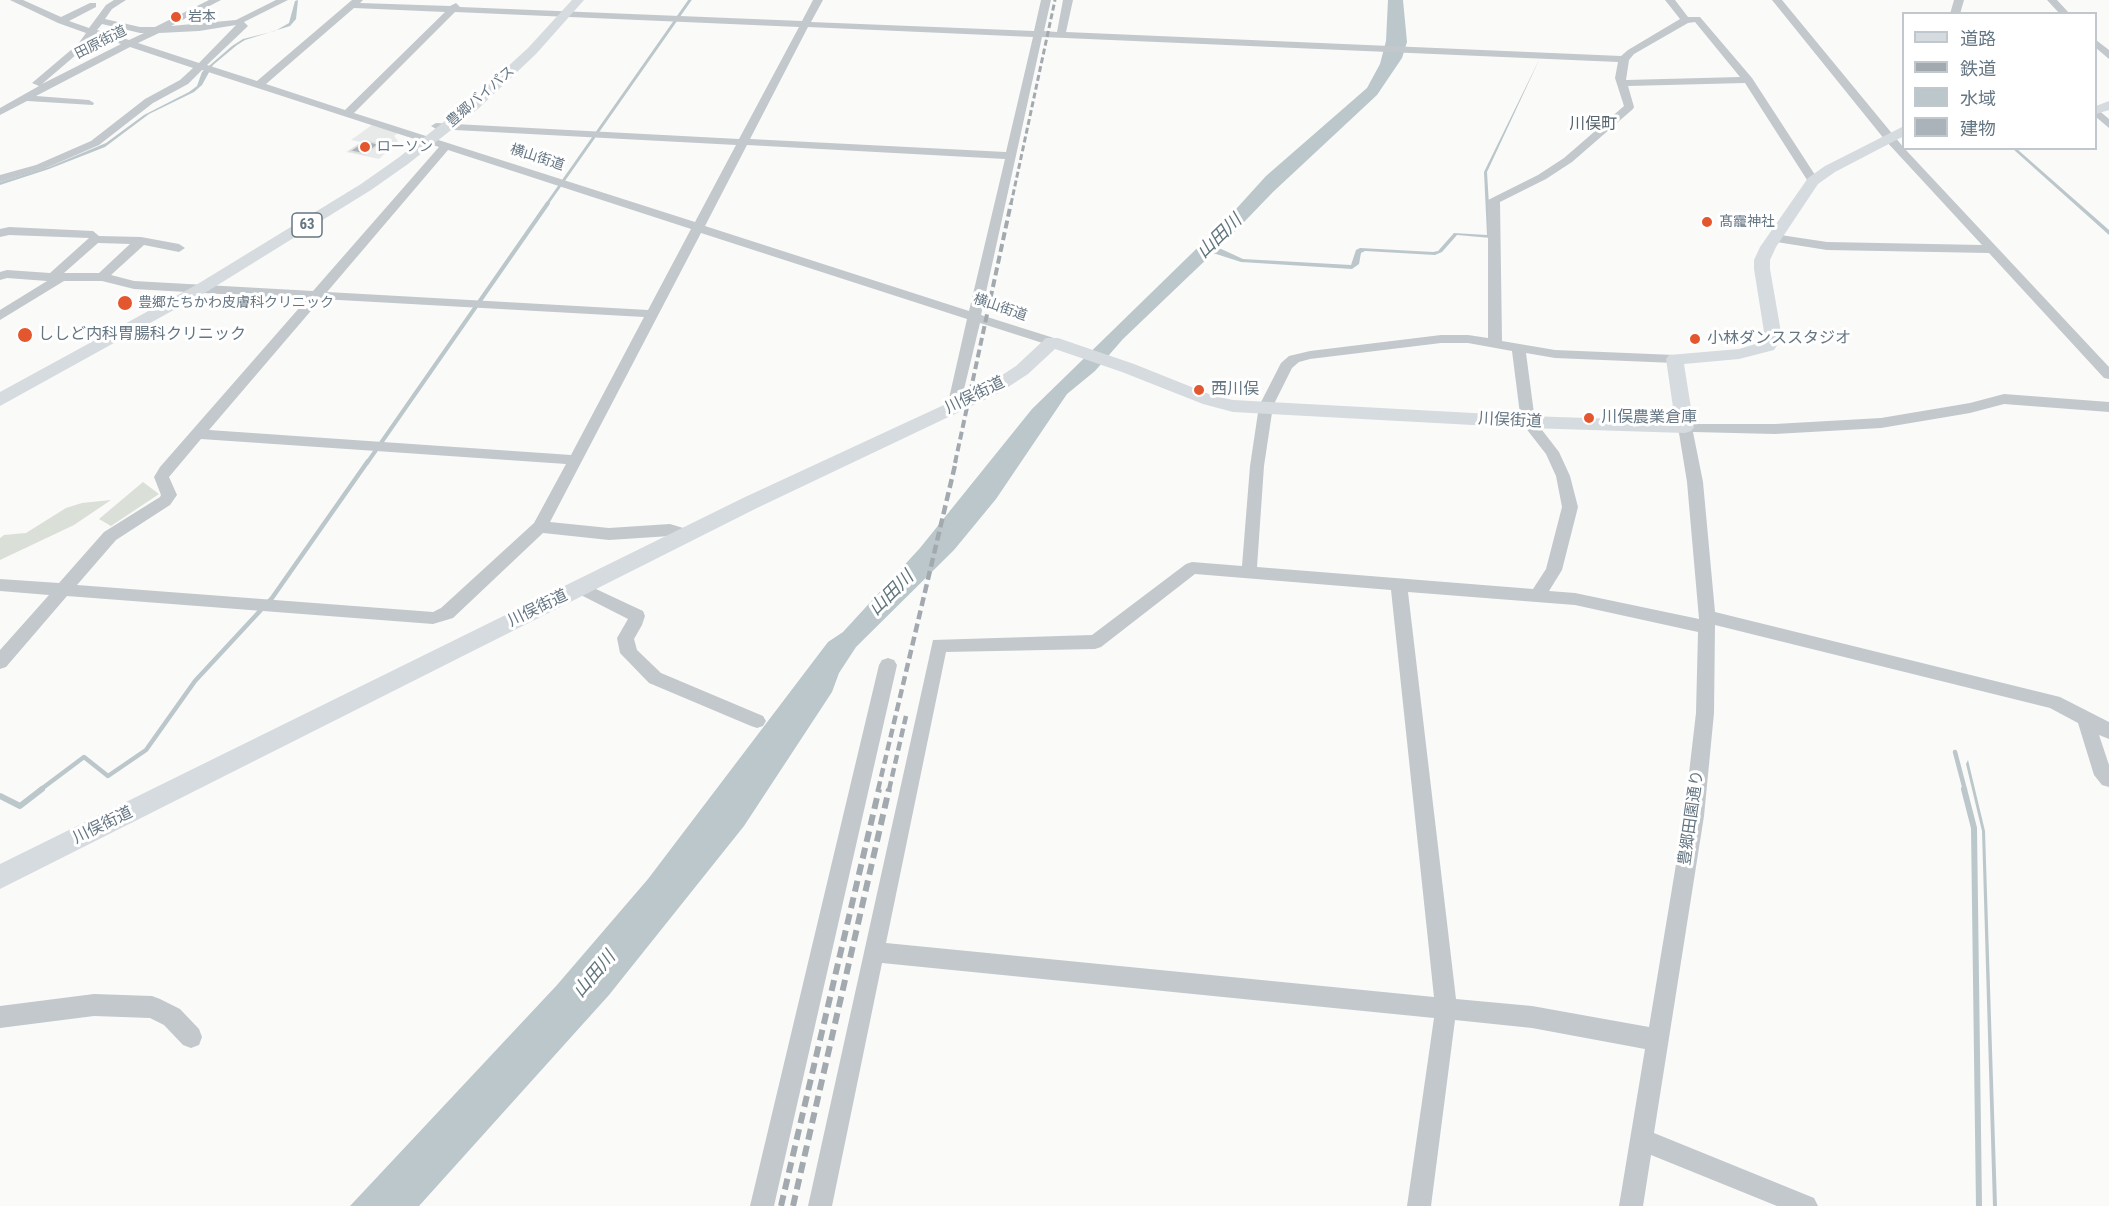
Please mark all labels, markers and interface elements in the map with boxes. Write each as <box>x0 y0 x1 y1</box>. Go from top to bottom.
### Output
place label: 岩本 <box>188 9 216 25</box>
marker: 岩本 <box>169 10 183 24</box>
legend <box>1902 12 2097 150</box>
street label: 田原街道 <box>72 23 130 63</box>
text: 道路 <box>1960 28 1996 49</box>
text: 鉄道 <box>1960 58 1996 79</box>
street label: 豊郷バイパス <box>444 63 518 131</box>
text: 水域 <box>1960 88 1996 109</box>
district label: 川俣町 <box>1569 115 1617 135</box>
text: 建物 <box>1960 118 1996 139</box>
place label: ローソン <box>377 139 433 155</box>
marker: ローソン <box>358 140 372 154</box>
street label: 横山街道 <box>508 141 566 175</box>
water label: 山田川 <box>1193 210 1247 264</box>
road number: 63 <box>292 213 322 237</box>
place label: 髙靇神社 <box>1719 214 1775 230</box>
marker: 髙靇神社 <box>1700 215 1714 229</box>
street label: 横山街道 <box>971 291 1029 325</box>
marker: 豊郷たちかわ皮膚科クリニック <box>116 294 134 312</box>
place label: 豊郷たちかわ皮膚科クリニック <box>138 295 334 311</box>
place label: ししど内科胃腸科クリニック <box>38 325 246 345</box>
marker: ししど内科胃腸科クリニック <box>16 326 34 344</box>
place label: 小林ダンススタジオ <box>1707 329 1851 349</box>
marker: 小林ダンススタジオ <box>1688 332 1702 346</box>
street label: 川俣街道 <box>942 373 1008 419</box>
place label: 西川俣 <box>1211 380 1259 400</box>
marker: 西川俣 <box>1192 383 1206 397</box>
place label: 川俣農業倉庫 <box>1601 408 1697 428</box>
street label: 川俣街道 <box>1478 410 1542 432</box>
marker: 川俣農業倉庫 <box>1582 411 1596 425</box>
water label: 山田川 <box>865 567 919 621</box>
street label: 川俣街道 <box>505 586 571 632</box>
street label: 豊郷田園通り <box>1676 769 1708 867</box>
street label: 川俣街道 <box>70 803 136 849</box>
water label: 山田川 <box>569 947 621 1003</box>

